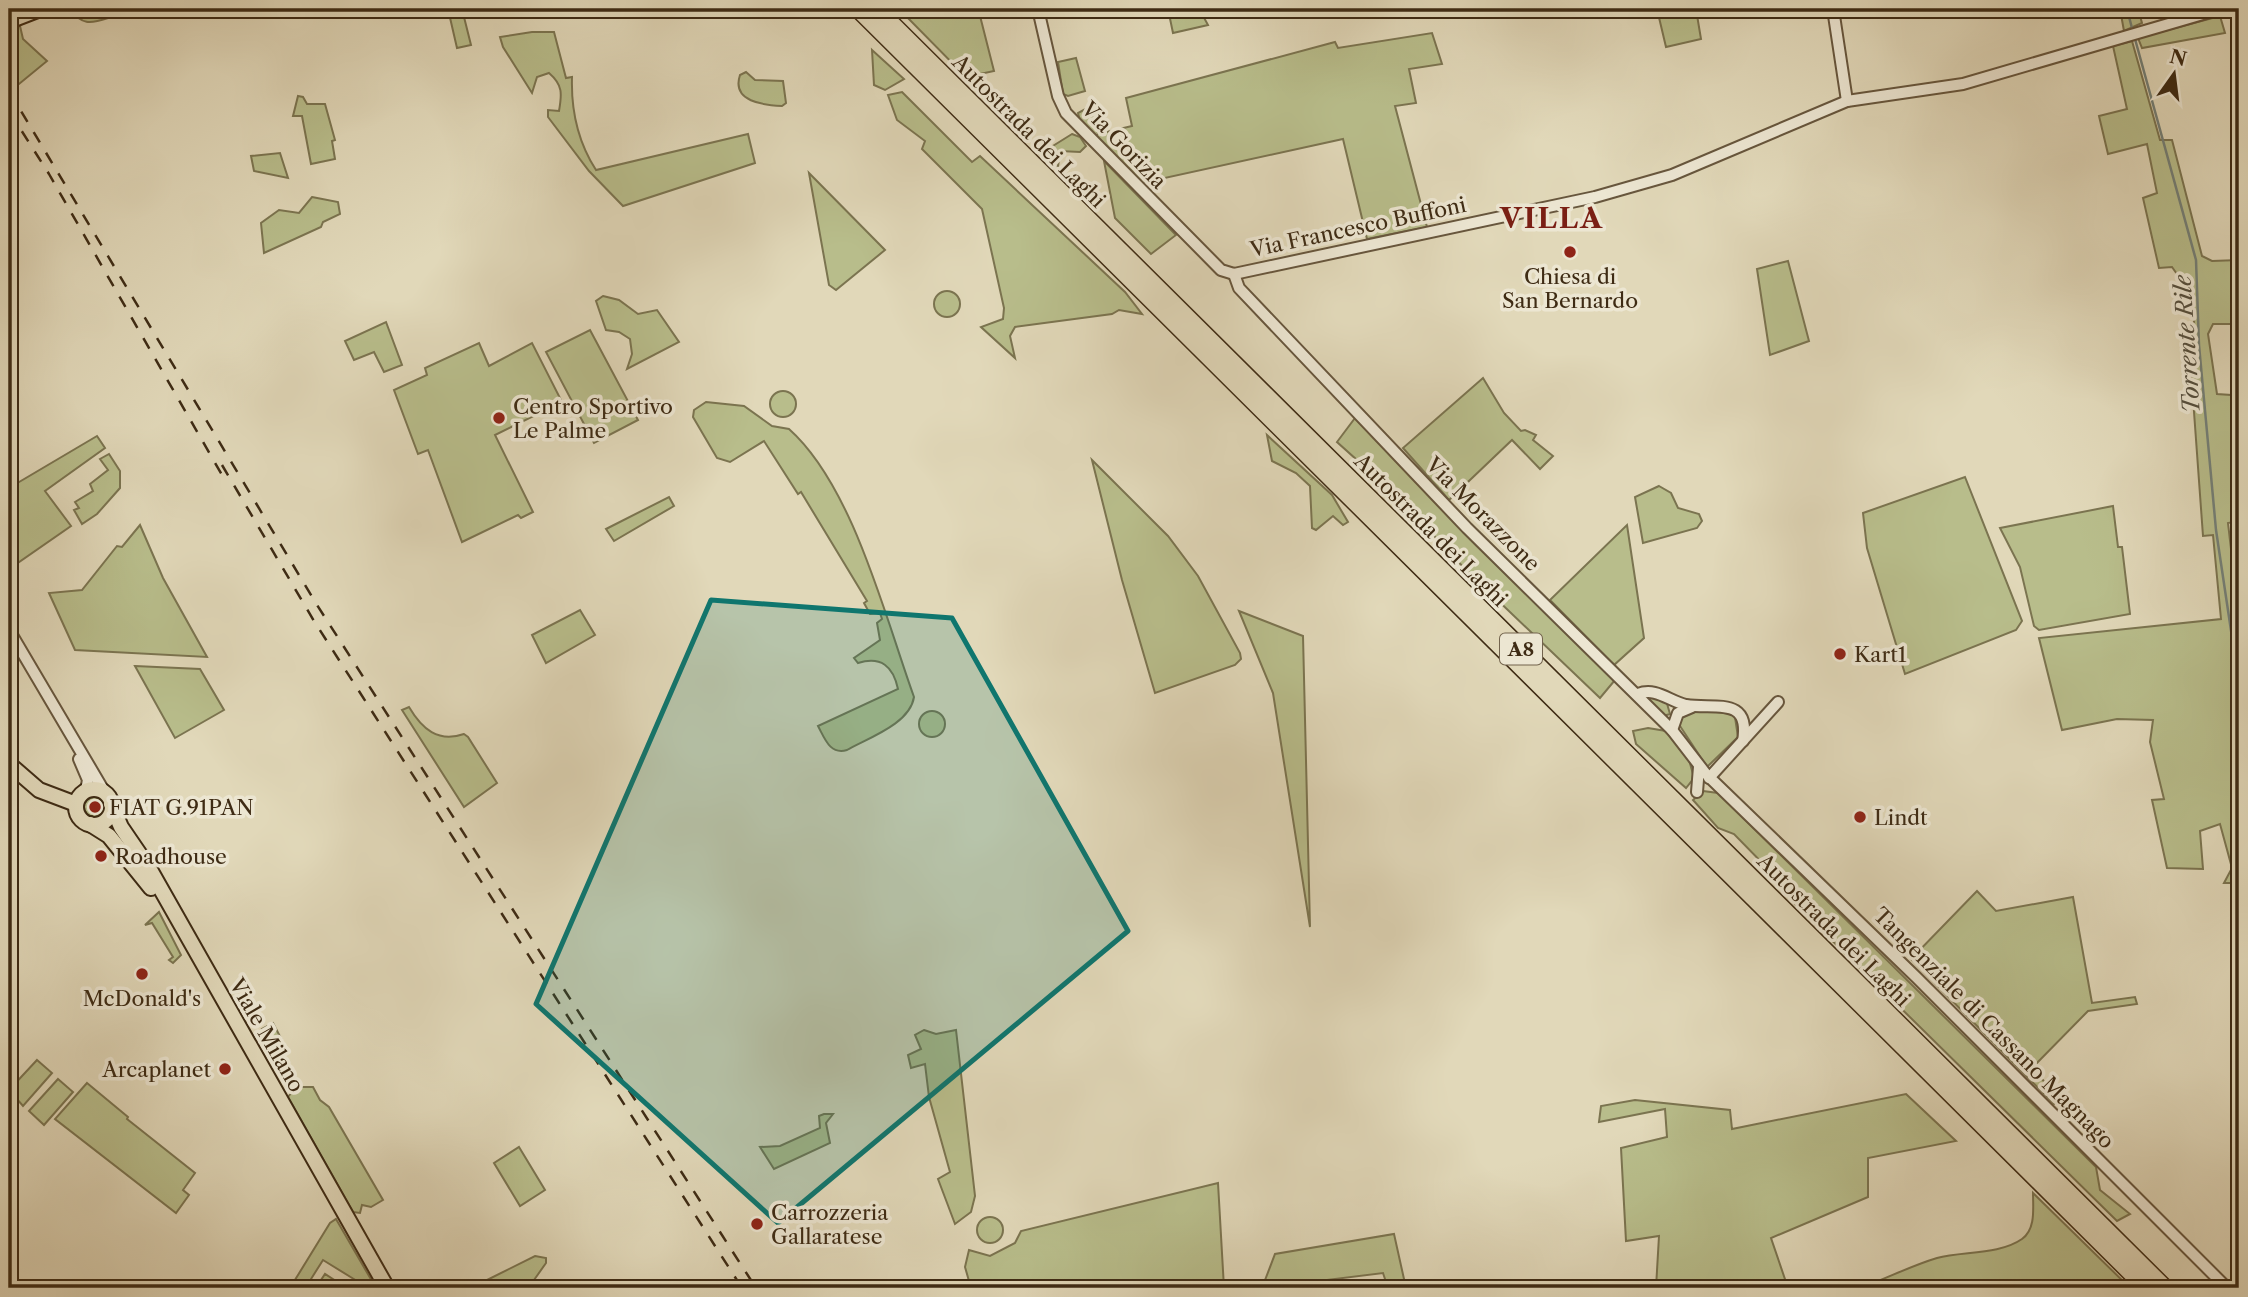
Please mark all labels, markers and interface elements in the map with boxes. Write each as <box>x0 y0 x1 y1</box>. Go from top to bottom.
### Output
north arrow <box>2140 38 2210 108</box>
text: N <box>2167 45 2189 71</box>
street label: Autostrada dei Laghi <box>947 49 1111 213</box>
street label: Via Gorizia <box>1076 96 1172 194</box>
street label: Via Francesco Buffoni <box>1247 192 1468 262</box>
district label: VILLA <box>1499 201 1604 235</box>
marker: Chiesa di San Bernardo <box>1562 244 1578 260</box>
place label: Chiesa di San Bernardo <box>1502 264 1638 313</box>
water label: Torrente Rile <box>2168 273 2206 414</box>
place label: Centro Sportivo Le Palme <box>513 394 673 443</box>
marker: Centro Sportivo Le Palme <box>491 410 507 426</box>
street label: Autostrada dei Laghi <box>1349 448 1513 612</box>
street label: Via Morazzone <box>1420 451 1545 576</box>
road number: A8 <box>1500 634 1542 664</box>
place label: Kart1 <box>1854 642 1907 667</box>
marker: Kart1 <box>1832 646 1848 662</box>
place label: FIAT G.91PAN <box>109 795 254 820</box>
marker: FIAT G.91PAN <box>87 799 103 815</box>
place label: Lindt <box>1874 805 1928 830</box>
marker: Lindt <box>1852 809 1868 825</box>
place label: Roadhouse <box>115 844 227 869</box>
marker: Roadhouse <box>93 848 109 864</box>
street label: Autostrada dei Laghi <box>1752 848 1916 1012</box>
street label: Tangenziale di Cassano Magnago <box>1868 902 2120 1154</box>
marker: McDonald's <box>134 966 150 982</box>
street label: Viale Milano <box>224 973 310 1096</box>
place label: McDonald's <box>83 986 201 1011</box>
place label: Arcaplanet <box>101 1057 212 1082</box>
marker: Arcaplanet <box>217 1061 233 1077</box>
place label: Carrozzeria Gallaratese <box>771 1200 889 1249</box>
marker: Carrozzeria Gallaratese <box>749 1216 765 1232</box>

